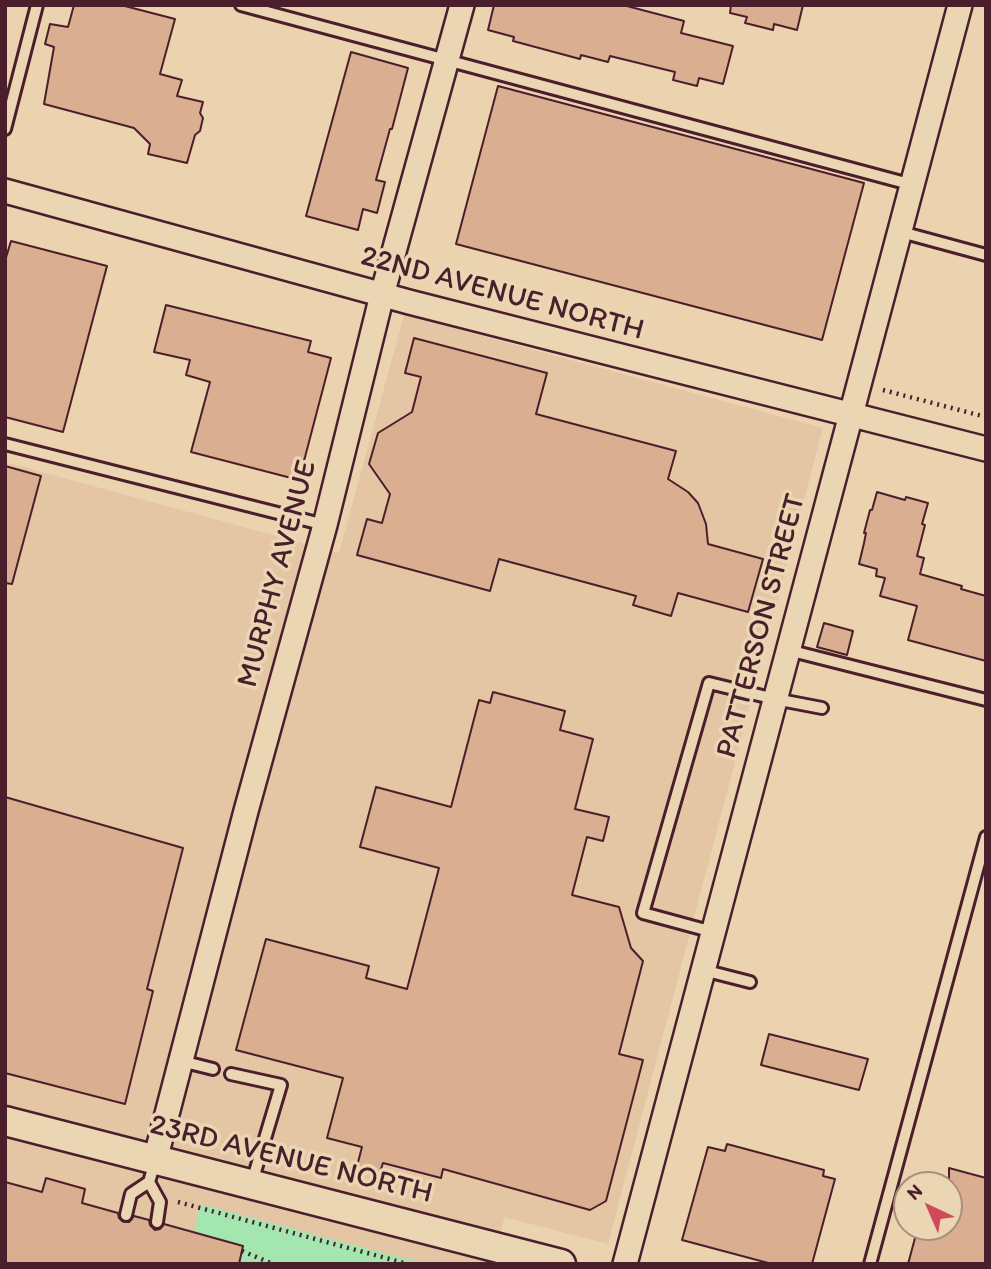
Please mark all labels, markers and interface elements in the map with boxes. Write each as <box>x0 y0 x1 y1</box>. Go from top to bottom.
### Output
street label: 22ND AVENUE NORTH <box>356 239 648 349</box>
street label: MURPHY AVENUE <box>230 457 326 691</box>
street label: PATTERSON STREET <box>709 490 815 762</box>
street label: 23RD AVENUE NORTH <box>146 1107 436 1213</box>
north arrow <box>893 1171 963 1241</box>
text: N <box>902 1179 927 1205</box>

